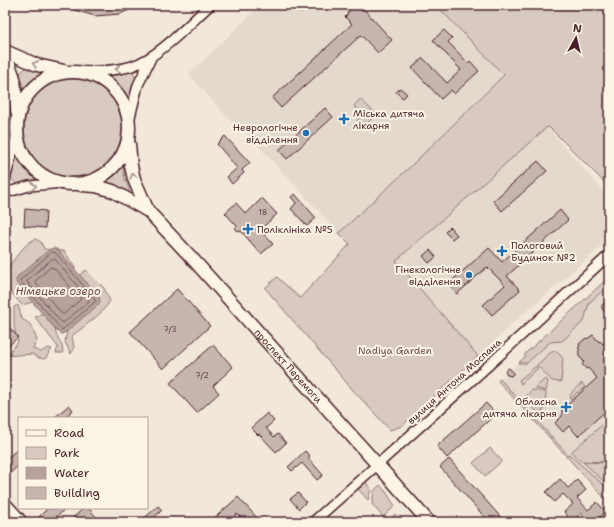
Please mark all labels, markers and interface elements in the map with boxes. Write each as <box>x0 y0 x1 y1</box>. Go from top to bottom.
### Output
north arrow <box>556 18 596 58</box>
text: N <box>572 21 583 37</box>
one-way arrow <box>32 60 39 69</box>
one-way arrow <box>115 64 121 73</box>
place label: Міська дитяча лікарня <box>353 107 425 132</box>
marker: Міська дитяча лікарня <box>338 113 350 125</box>
place label: Неврологічне відділення <box>233 121 298 146</box>
marker: Неврологічне відділення <box>301 128 311 138</box>
one-way arrow <box>129 172 138 179</box>
one-way arrow <box>31 182 37 191</box>
house number: 18 <box>259 207 267 218</box>
marker: Поліклініка №5 <box>242 223 254 235</box>
place label: Поліклініка №5 <box>257 223 333 236</box>
place label: Пологовий Будинок №2 <box>511 239 576 264</box>
marker: Пологовий Будинок №2 <box>496 245 508 257</box>
place label: Гінекологічне відділення <box>395 263 461 288</box>
marker: Гінекологічне відділення <box>464 270 474 280</box>
water label: Німецьке озеро <box>15 284 101 299</box>
house number: 7/3 <box>163 324 177 335</box>
street label: проспект Перемоги <box>251 326 325 406</box>
street label: вулиця Антона Моспана <box>405 335 505 427</box>
park label: Nadiya Garden <box>358 344 432 357</box>
house number: 7/2 <box>195 370 209 381</box>
place label: Обласна дитяча лікарня <box>483 395 558 420</box>
marker: Обласна дитяча лікарня <box>560 401 572 413</box>
legend <box>18 417 148 509</box>
text: Road <box>54 425 85 441</box>
text: Park <box>54 445 80 461</box>
text: Water <box>54 465 90 481</box>
text: Building <box>54 485 100 501</box>

